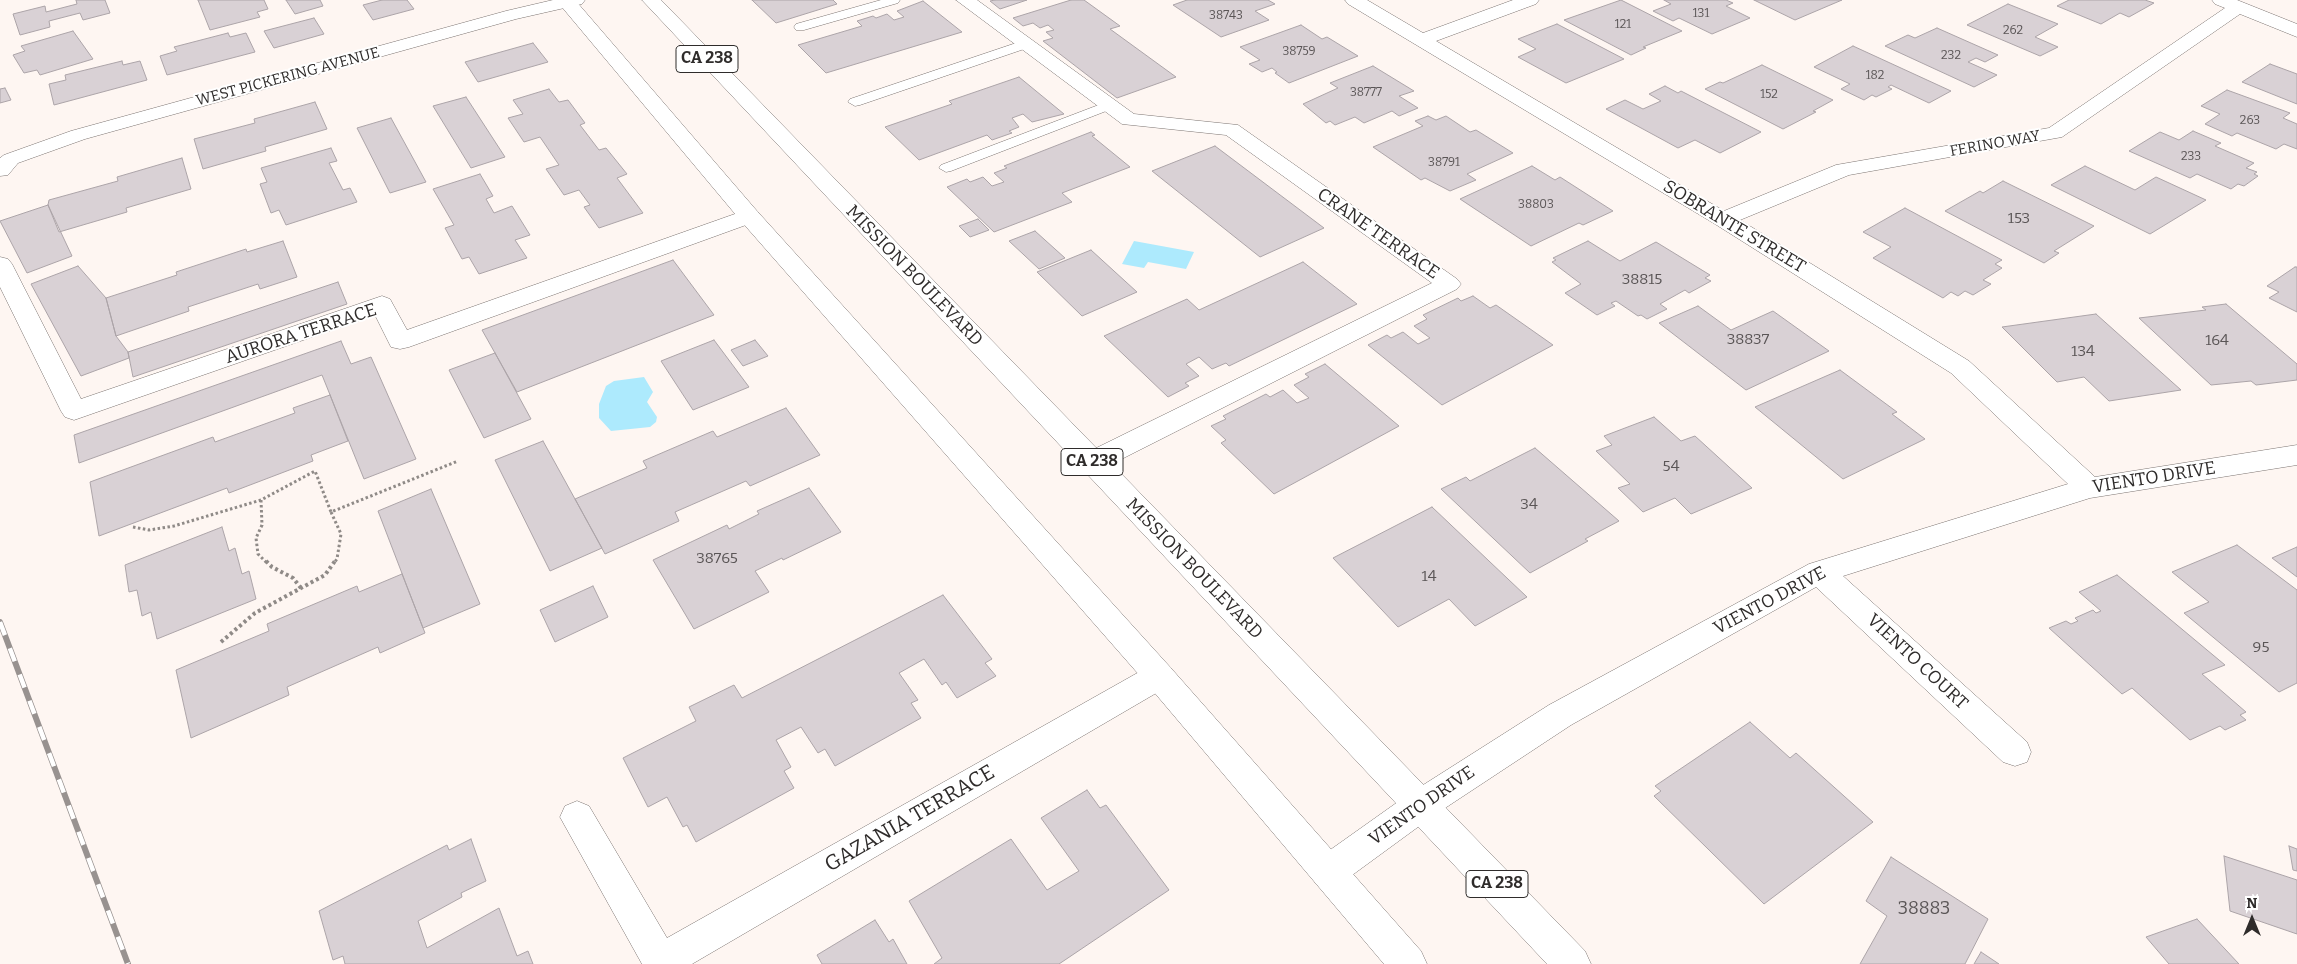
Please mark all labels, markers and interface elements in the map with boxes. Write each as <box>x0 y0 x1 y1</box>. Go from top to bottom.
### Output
house number: 131 <box>1693 7 1709 21</box>
house number: 38743 <box>1209 9 1243 23</box>
house number: 121 <box>1615 18 1631 32</box>
house number: 262 <box>2003 24 2023 38</box>
street label: WEST PICKERING AVENUE <box>194 44 382 110</box>
house number: 38759 <box>1282 45 1316 59</box>
road number: CA 238 <box>676 46 738 72</box>
house number: 232 <box>1941 49 1961 63</box>
house number: 182 <box>1866 69 1884 83</box>
house number: 38777 <box>1350 86 1382 100</box>
house number: 152 <box>1760 88 1778 102</box>
house number: 263 <box>2240 114 2260 128</box>
street label: FERINO WAY <box>1948 127 2042 161</box>
house number: 233 <box>2181 150 2201 164</box>
house number: 38791 <box>1428 156 1460 170</box>
street label: SOBRANTE STREET <box>1659 176 1809 278</box>
street label: CRANE TERRACE <box>1313 184 1443 284</box>
house number: 38803 <box>1518 198 1554 212</box>
street label: MISSION BOULEVARD <box>841 201 987 351</box>
house number: 153 <box>2008 210 2030 228</box>
house number: 38815 <box>1622 271 1662 289</box>
street label: AURORA TERRACE <box>223 299 379 369</box>
house number: 38837 <box>1727 331 1769 349</box>
house number: 164 <box>2205 332 2229 350</box>
house number: 134 <box>2071 343 2095 361</box>
road number: CA 238 <box>1061 448 1123 476</box>
house number: 54 <box>1663 458 1679 476</box>
street label: VIENTO DRIVE <box>2091 458 2217 498</box>
street label: MISSION BOULEVARD <box>1121 494 1267 644</box>
house number: 34 <box>1520 496 1538 514</box>
house number: 38765 <box>696 550 738 568</box>
street label: VIENTO DRIVE <box>1710 562 1830 640</box>
house number: 14 <box>1422 568 1436 586</box>
street label: VIENTO COURT <box>1862 610 1972 714</box>
house number: 95 <box>2253 639 2269 657</box>
street label: GAZANIA TERRACE <box>820 760 1000 878</box>
street label: VIENTO DRIVE <box>1365 762 1479 850</box>
road number: CA 238 <box>1466 871 1528 898</box>
north arrow <box>2227 894 2277 944</box>
text: N <box>2247 895 2257 912</box>
house number: 38883 <box>1898 898 1950 920</box>

